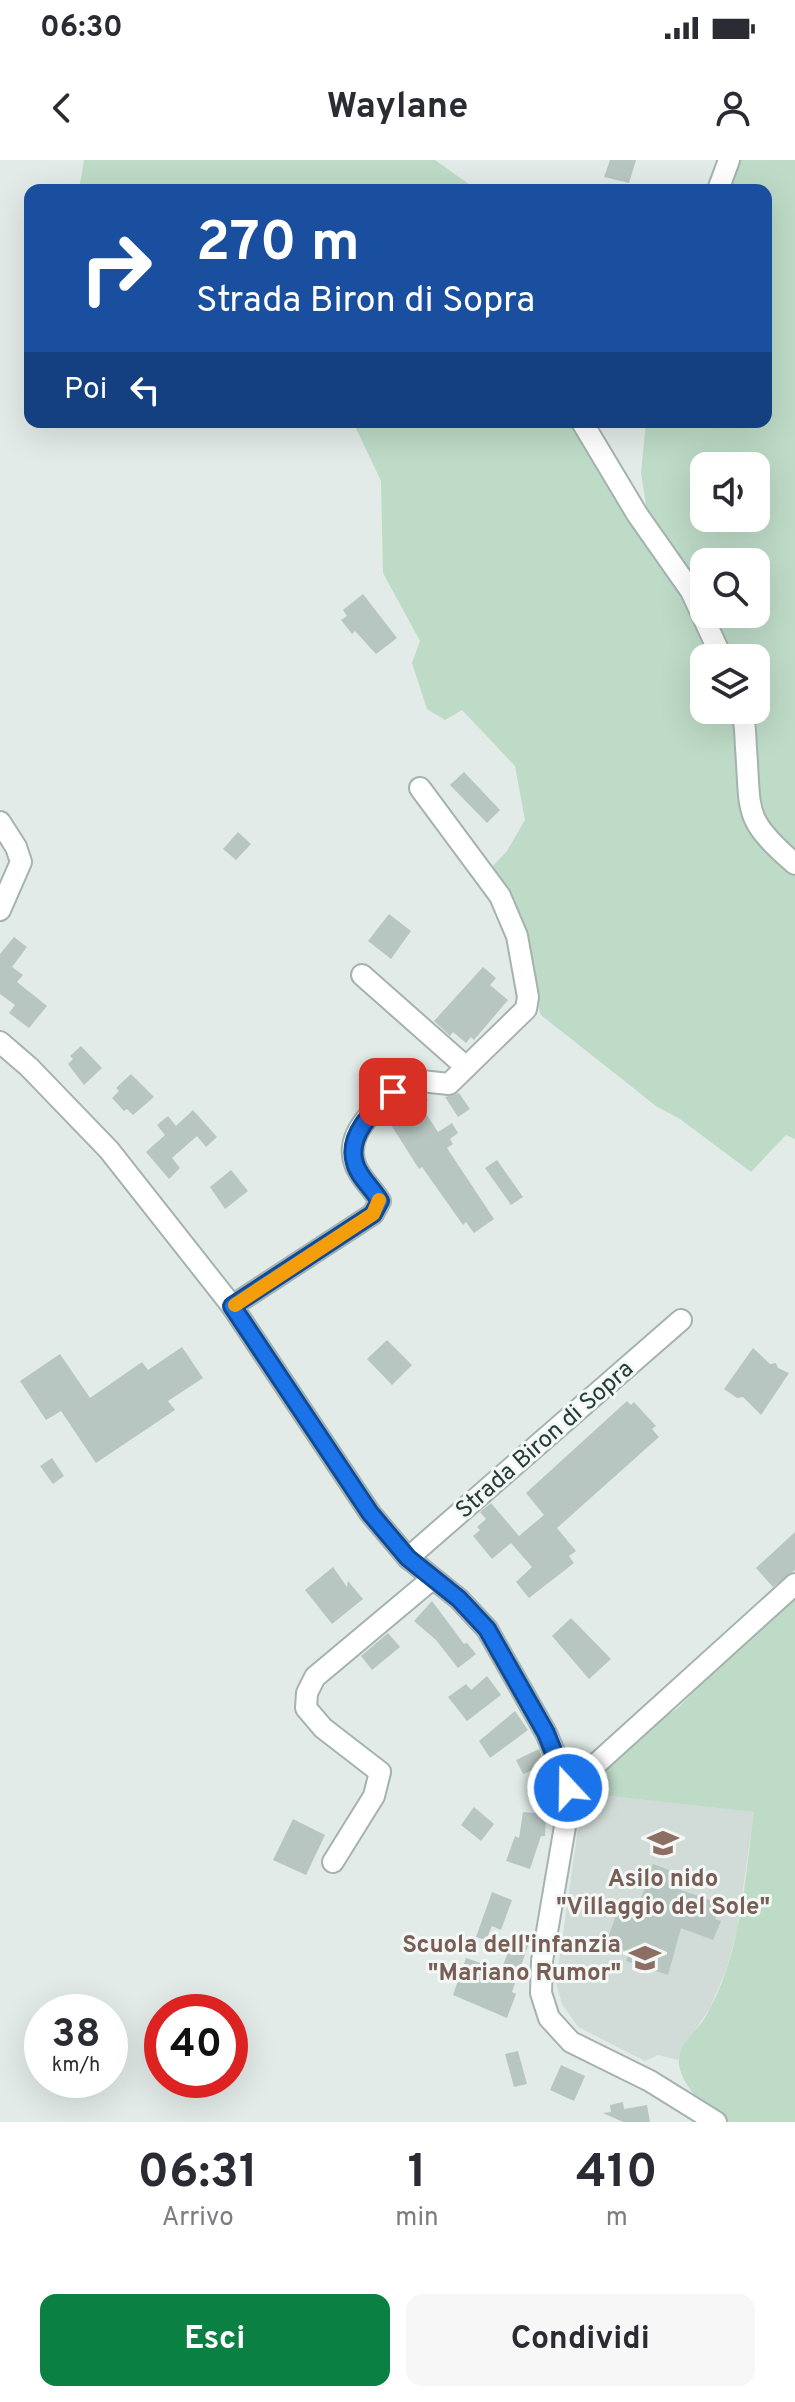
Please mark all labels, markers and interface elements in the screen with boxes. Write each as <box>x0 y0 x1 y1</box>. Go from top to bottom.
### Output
text: 06:30 <box>40 10 123 47</box>
text: Waylane <box>327 85 468 131</box>
icon: back <box>40 86 84 130</box>
icon: person <box>711 86 755 130</box>
text: 270 m <box>196 210 360 280</box>
icon: right <box>64 216 168 320</box>
text: Strada Biron di Sopra <box>196 279 535 325</box>
icon: left <box>123 368 167 412</box>
text: Poi <box>64 372 107 409</box>
map controls <box>690 452 770 724</box>
button: sound <box>690 452 770 532</box>
button: search <box>690 548 770 628</box>
button: layers <box>690 644 770 724</box>
pin <box>359 1058 427 1126</box>
icon: arrive <box>371 1070 415 1114</box>
street label: Strada Biron di Sopra <box>450 1355 641 1526</box>
position arrow <box>526 1746 610 1830</box>
school or university icon: Asilo nido "Villaggio del Sole" <box>646 1826 680 1860</box>
place label: Asilo nido "Villaggio del Sole" <box>556 1865 770 1923</box>
place label: Scuola dell'infanzia "Mariano Rumor" <box>402 1931 621 1989</box>
school or university icon: Scuola dell'infanzia "Mariano Rumor" <box>628 1941 662 1975</box>
speed limit sign: 40 <box>144 1994 248 2098</box>
text: 38 <box>51 2011 101 2061</box>
text: km/h <box>52 2053 100 2079</box>
text: 06:31 <box>137 2144 258 2204</box>
text: 1 <box>407 2144 427 2204</box>
text: 410 <box>576 2144 658 2204</box>
text: Arrivo <box>162 2202 234 2235</box>
text: min <box>395 2202 439 2235</box>
text: m <box>606 2202 628 2235</box>
button: Esci <box>40 2294 390 2386</box>
button: Condividi <box>406 2294 755 2386</box>

